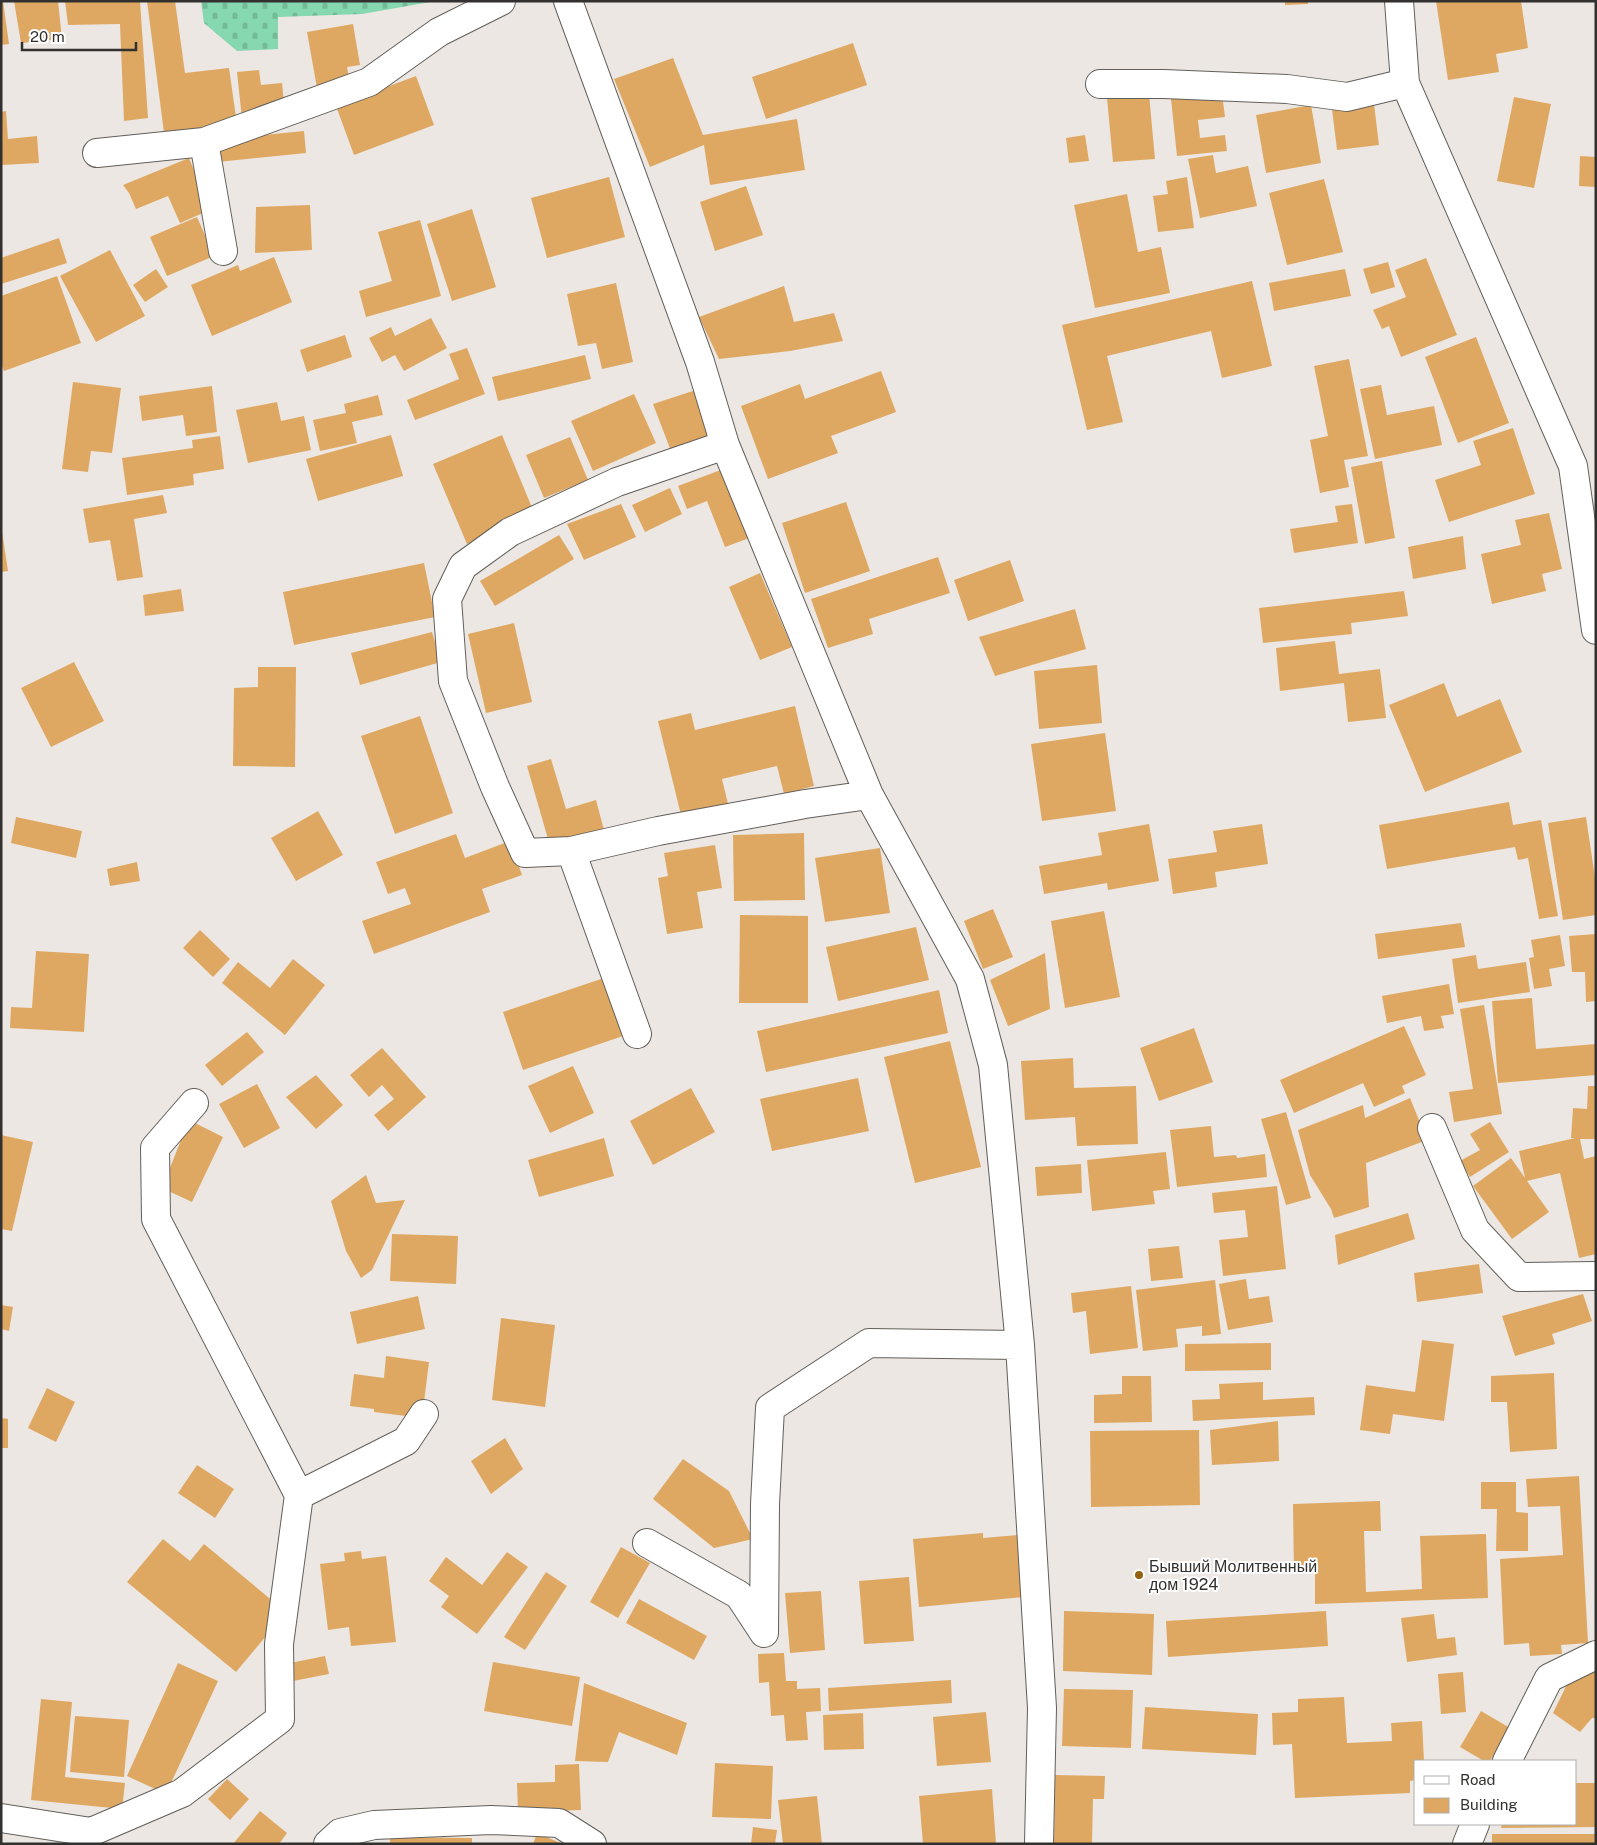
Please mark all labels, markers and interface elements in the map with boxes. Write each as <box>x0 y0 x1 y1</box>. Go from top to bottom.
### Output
scale bar <box>22 20 136 52</box>
text: 20 m <box>30 28 65 45</box>
place label: Бывший Молитвенный дом 1924 <box>1149 1557 1317 1594</box>
marker: Бывший Молитвенный дом 1924 <box>1133 1569 1145 1581</box>
legend <box>1414 1760 1577 1825</box>
text: Road <box>1460 1771 1496 1788</box>
text: Building <box>1460 1796 1518 1813</box>

